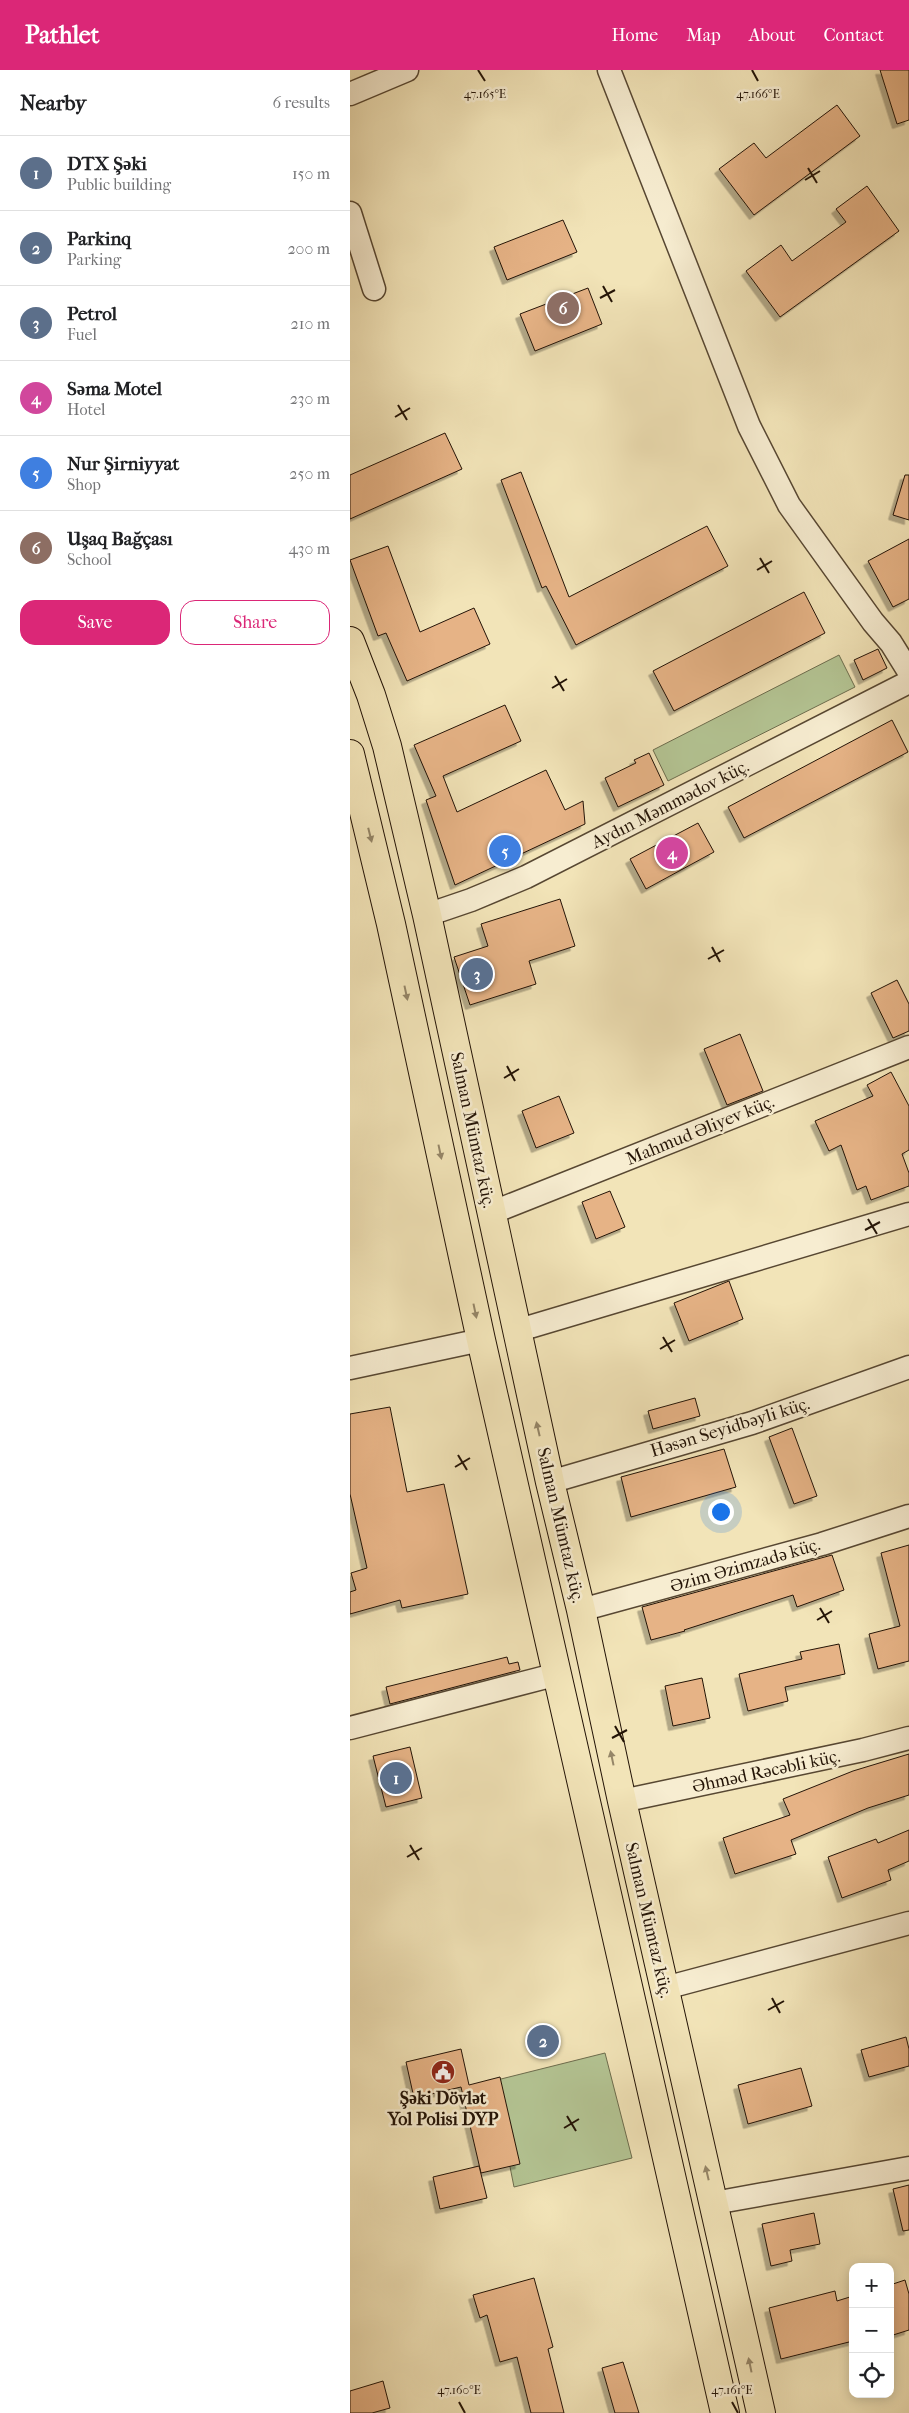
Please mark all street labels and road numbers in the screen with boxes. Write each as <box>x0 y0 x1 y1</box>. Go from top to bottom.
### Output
street label: Aydın Məmmədov küç. <box>587 756 753 854</box>
street label: Salman Mümtaz küç. <box>446 1050 499 1210</box>
street label: Mahmud Əliyev küç. <box>623 1091 777 1170</box>
street label: Həsən Seyidbəyli küç. <box>648 1393 812 1462</box>
street label: Salman Mümtaz küç. <box>532 1445 589 1605</box>
street label: Əzim Əzimzadə küç. <box>668 1534 823 1597</box>
street label: Əhməd Rəcəbli küç. <box>690 1746 842 1797</box>
street label: Salman Mümtaz küç. <box>620 1840 677 2000</box>

